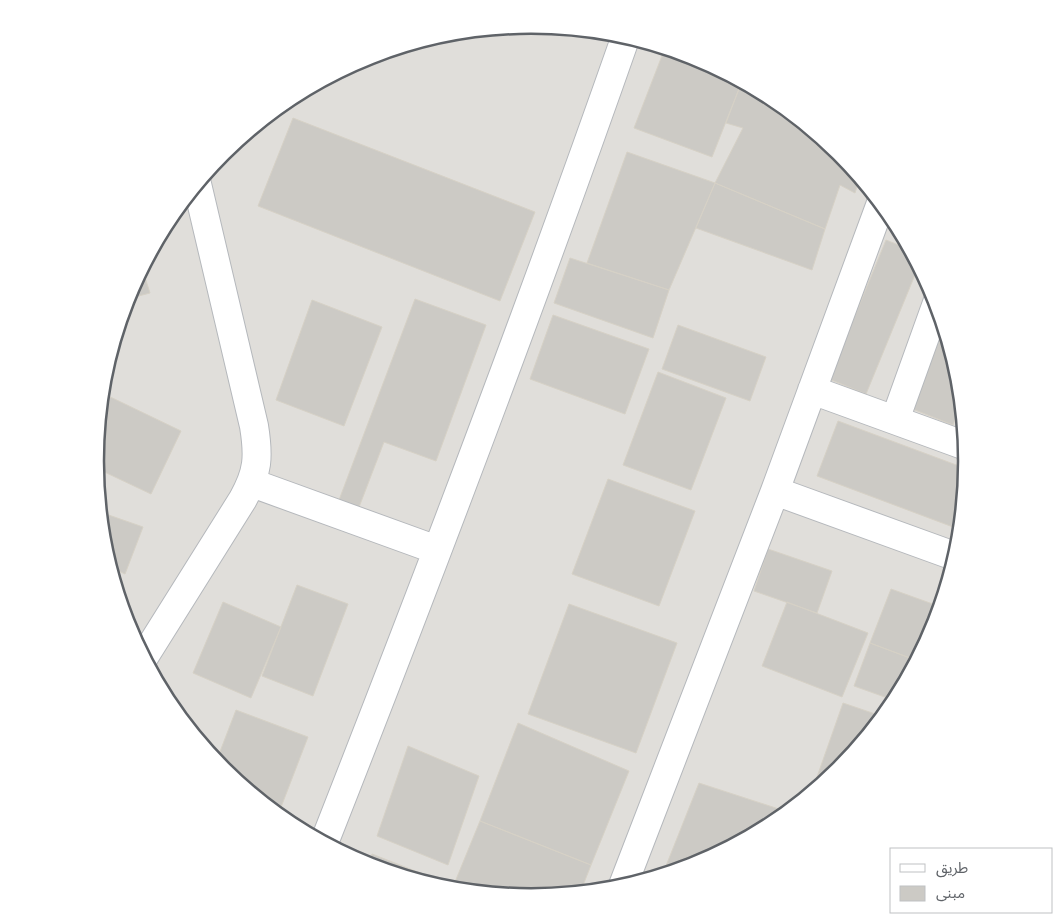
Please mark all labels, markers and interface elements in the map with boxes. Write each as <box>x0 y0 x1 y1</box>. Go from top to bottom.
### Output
legend <box>890 848 1053 913</box>
text: طريق <box>936 858 968 878</box>
text: مبنى <box>936 883 965 902</box>

